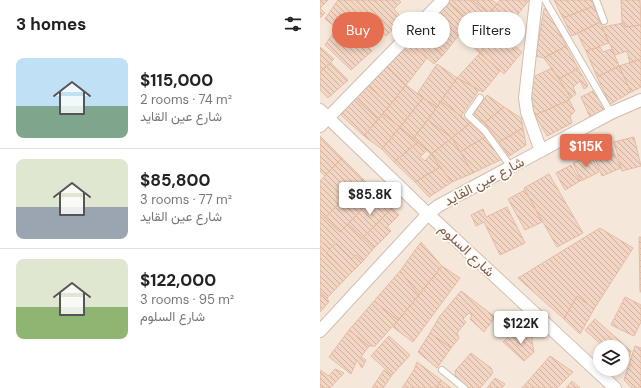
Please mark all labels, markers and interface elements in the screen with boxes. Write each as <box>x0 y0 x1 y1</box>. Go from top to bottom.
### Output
chip: Buy <box>332 12 384 48</box>
chip: Rent <box>392 12 450 48</box>
chip: Filters <box>458 12 525 48</box>
text: 3 homes <box>16 13 86 35</box>
icon: filters <box>282 13 304 35</box>
text: $115,000 <box>140 69 213 91</box>
icon: home <box>48 74 96 122</box>
text: 2 rooms · 74 m² <box>140 91 232 108</box>
text: شارع عين القايد <box>140 108 222 125</box>
pin: $115K <box>558 134 614 168</box>
text: $115K <box>569 138 603 155</box>
street label: شارع عين القايد <box>441 152 528 211</box>
text: $85,800 <box>140 169 210 191</box>
icon: home <box>48 175 96 223</box>
pin: $85.8K <box>337 182 403 216</box>
text: $85.8K <box>348 186 392 203</box>
text: 3 rooms · 77 m² <box>140 191 232 208</box>
text: شارع عين القايد <box>140 208 222 225</box>
street label: شارع السلوم <box>434 220 499 282</box>
text: $122,000 <box>140 269 216 291</box>
icon: home <box>48 275 96 323</box>
text: 3 rooms · 95 m² <box>140 291 234 308</box>
text: شارع السلوم <box>140 308 205 325</box>
pin: $122K <box>493 311 549 345</box>
text: $122K <box>503 315 539 332</box>
map controls <box>593 340 629 376</box>
button: layers <box>593 340 629 376</box>

